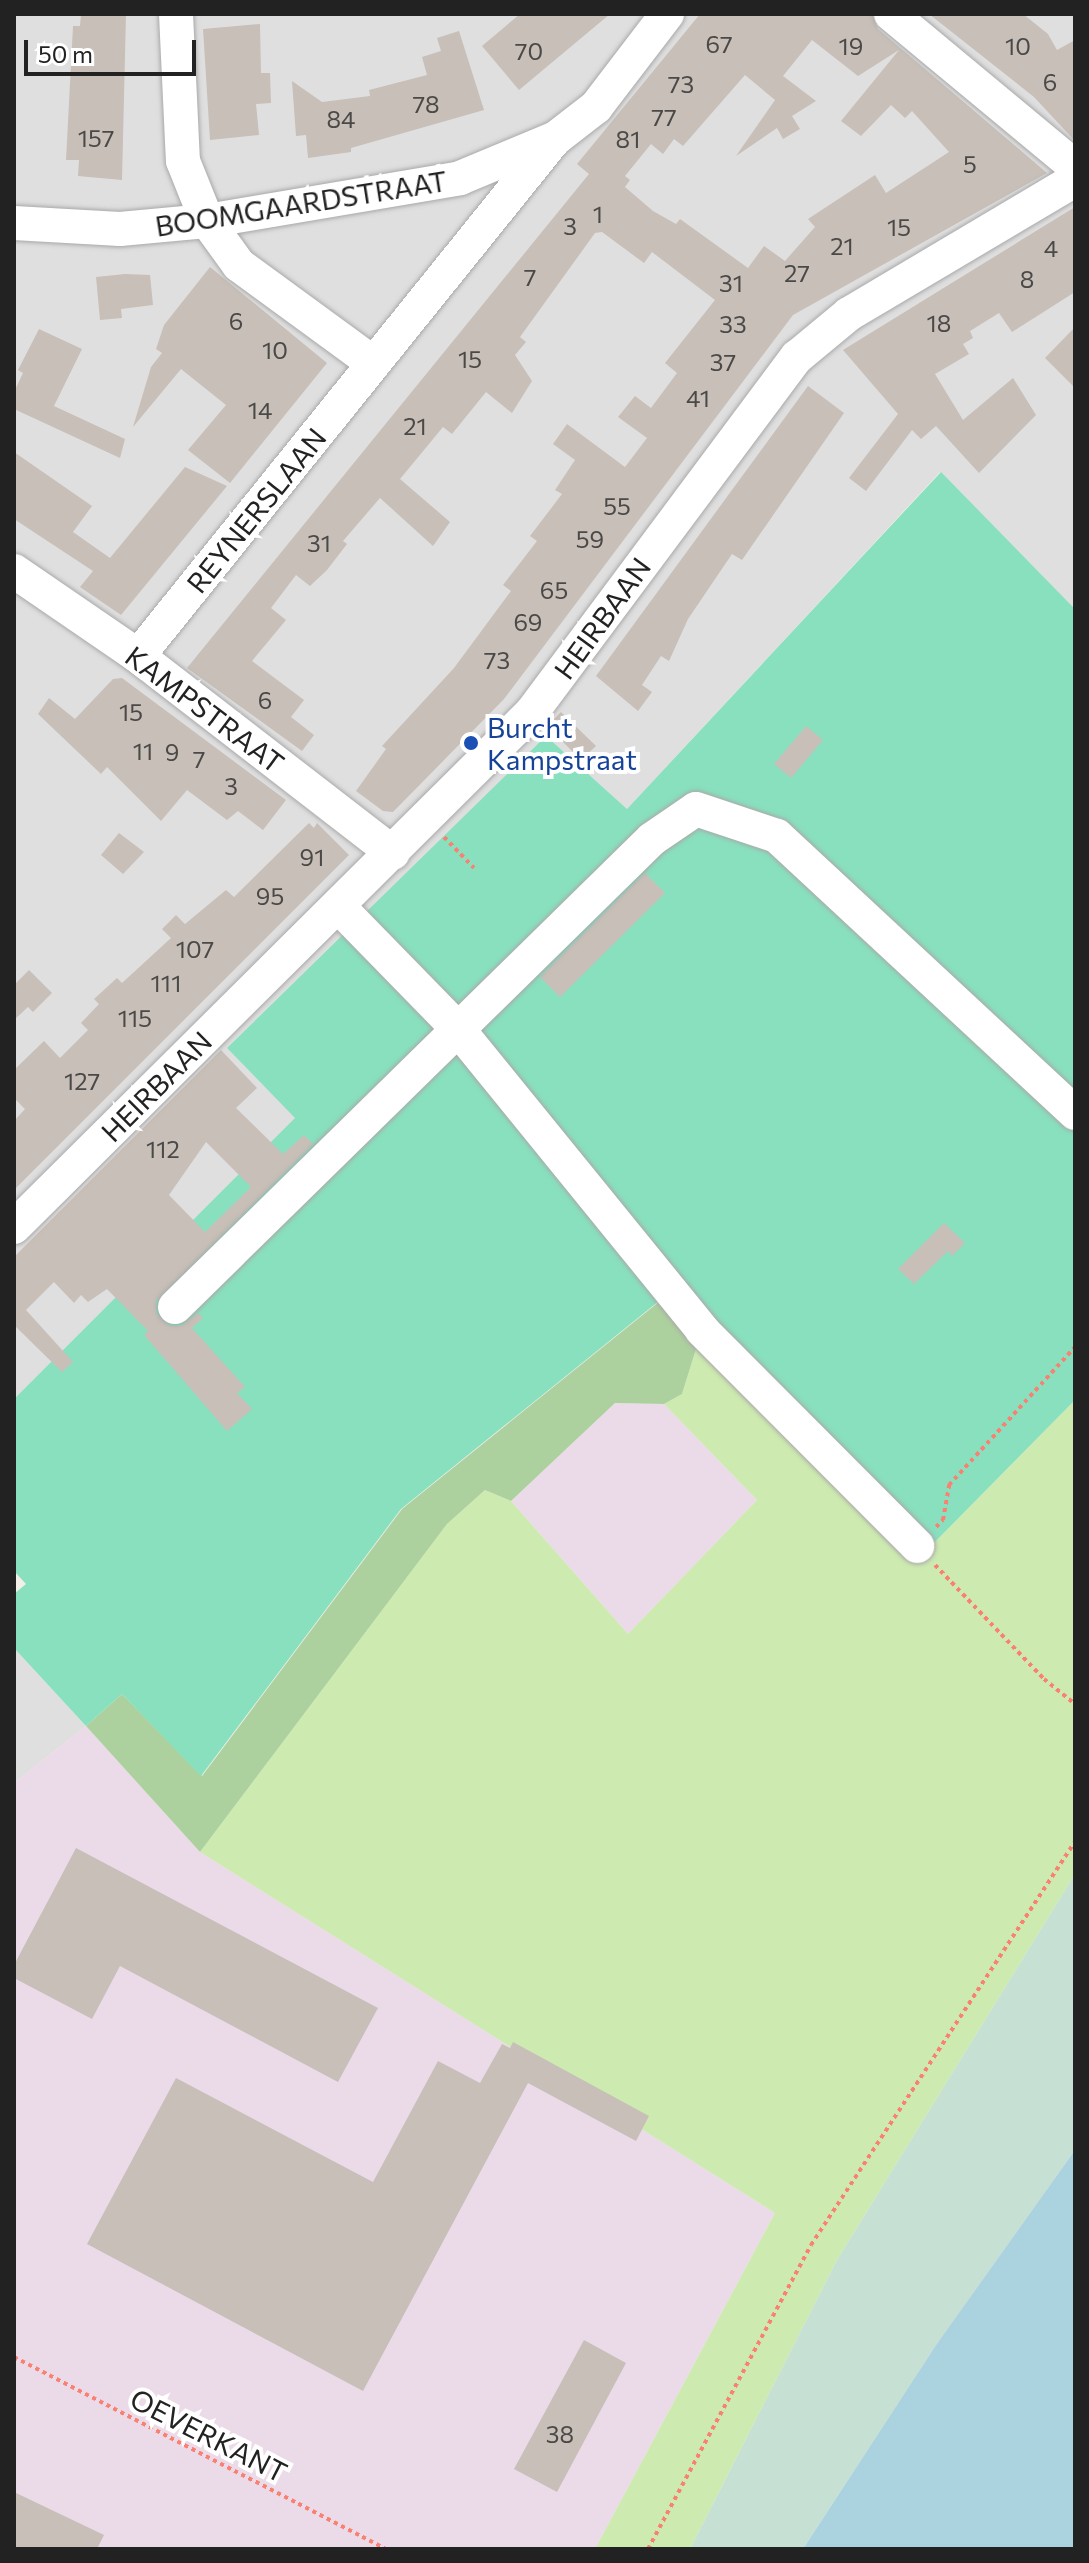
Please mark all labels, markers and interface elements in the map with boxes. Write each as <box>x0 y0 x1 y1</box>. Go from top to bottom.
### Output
scale bar <box>28 24 200 74</box>
house number: 67 <box>705 30 733 58</box>
house number: 19 <box>839 32 863 60</box>
house number: 10 <box>1005 32 1031 60</box>
house number: 70 <box>515 37 543 65</box>
text: 50 m <box>38 39 93 68</box>
house number: 6 <box>1043 68 1057 96</box>
house number: 73 <box>668 70 694 98</box>
house number: 78 <box>412 90 440 118</box>
house number: 77 <box>651 103 677 131</box>
house number: 84 <box>327 105 355 133</box>
house number: 157 <box>78 124 114 152</box>
house number: 81 <box>616 125 640 153</box>
house number: 5 <box>963 150 977 178</box>
street label: BOOMGAARDSTRAAT <box>153 163 449 243</box>
house number: 1 <box>593 200 603 228</box>
house number: 3 <box>563 212 577 240</box>
house number: 15 <box>887 213 911 241</box>
house number: 21 <box>830 232 854 260</box>
house number: 4 <box>1044 234 1058 262</box>
house number: 27 <box>784 259 810 287</box>
house number: 7 <box>524 263 536 291</box>
house number: 8 <box>1020 265 1034 293</box>
house number: 31 <box>719 269 743 297</box>
house number: 6 <box>229 307 243 335</box>
house number: 18 <box>927 309 951 337</box>
house number: 33 <box>719 310 747 338</box>
house number: 10 <box>262 336 288 364</box>
house number: 15 <box>458 345 482 373</box>
house number: 37 <box>710 348 736 376</box>
house number: 41 <box>686 384 710 412</box>
house number: 14 <box>248 396 272 424</box>
house number: 21 <box>403 412 427 440</box>
street label: REYNERSLAAN <box>179 421 333 599</box>
house number: 55 <box>603 492 631 520</box>
house number: 59 <box>576 525 604 553</box>
house number: 31 <box>307 529 331 557</box>
street label: HEIRBAAN <box>547 551 657 685</box>
house number: 65 <box>540 576 568 604</box>
house number: 69 <box>514 608 542 636</box>
street label: KAMPSTRAAT <box>119 639 291 779</box>
house number: 73 <box>484 646 510 674</box>
house number: 6 <box>258 686 272 714</box>
house number: 15 <box>119 698 143 726</box>
place label: Burcht Kampstraat <box>487 710 637 776</box>
marker: Burcht Kampstraat <box>462 734 480 752</box>
house number: 11 <box>133 737 153 765</box>
house number: 9 <box>165 738 179 766</box>
house number: 7 <box>193 745 205 773</box>
house number: 3 <box>224 772 238 800</box>
house number: 91 <box>300 843 324 871</box>
house number: 95 <box>256 882 284 910</box>
house number: 107 <box>176 935 214 963</box>
house number: 111 <box>151 969 181 997</box>
house number: 115 <box>118 1004 152 1032</box>
street label: HEIRBAAN <box>94 1024 218 1148</box>
house number: 127 <box>64 1067 100 1095</box>
house number: 112 <box>146 1135 180 1163</box>
street label: OEVERKANT <box>125 2381 293 2489</box>
house number: 38 <box>546 2420 574 2448</box>

